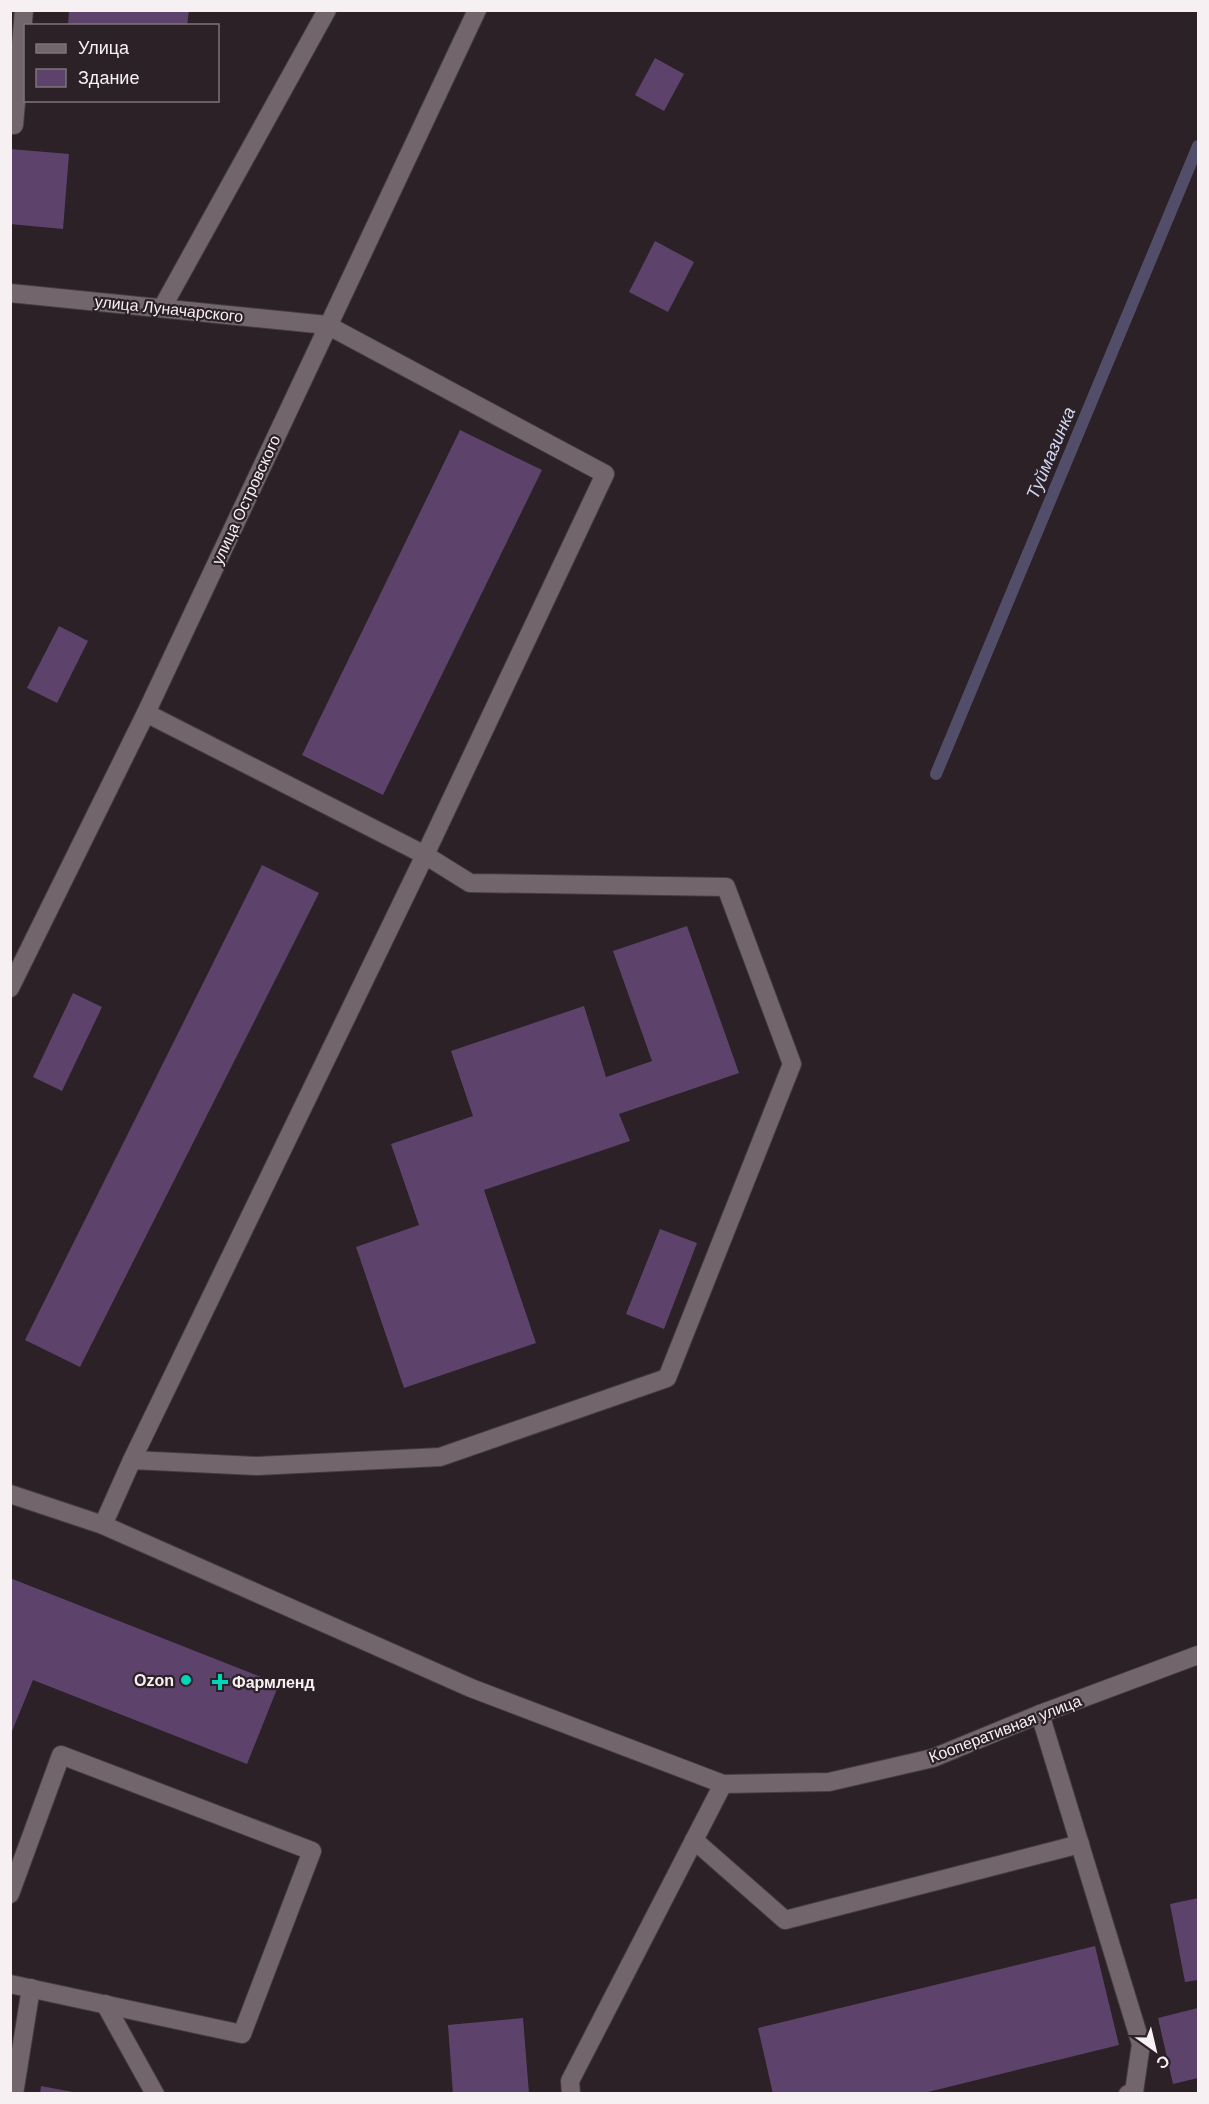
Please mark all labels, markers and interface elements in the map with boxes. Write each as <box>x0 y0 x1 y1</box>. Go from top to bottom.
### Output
legend <box>24 24 219 102</box>
text: Улица <box>78 38 130 58</box>
text: Здание <box>78 68 139 88</box>
street label: улица Луначарского <box>94 293 244 325</box>
water label: Туймазинка <box>1023 404 1079 502</box>
street label: улица Островского <box>209 433 283 567</box>
place label: Ozon <box>134 1672 174 1689</box>
marker: Ozon <box>179 1673 193 1687</box>
place label: Фармленд <box>232 1674 315 1691</box>
marker: Фармленд <box>213 1675 227 1689</box>
street label: Кооперативная улица <box>926 1692 1084 1766</box>
north arrow <box>1125 2020 1185 2080</box>
text: С <box>1153 2052 1173 2073</box>

